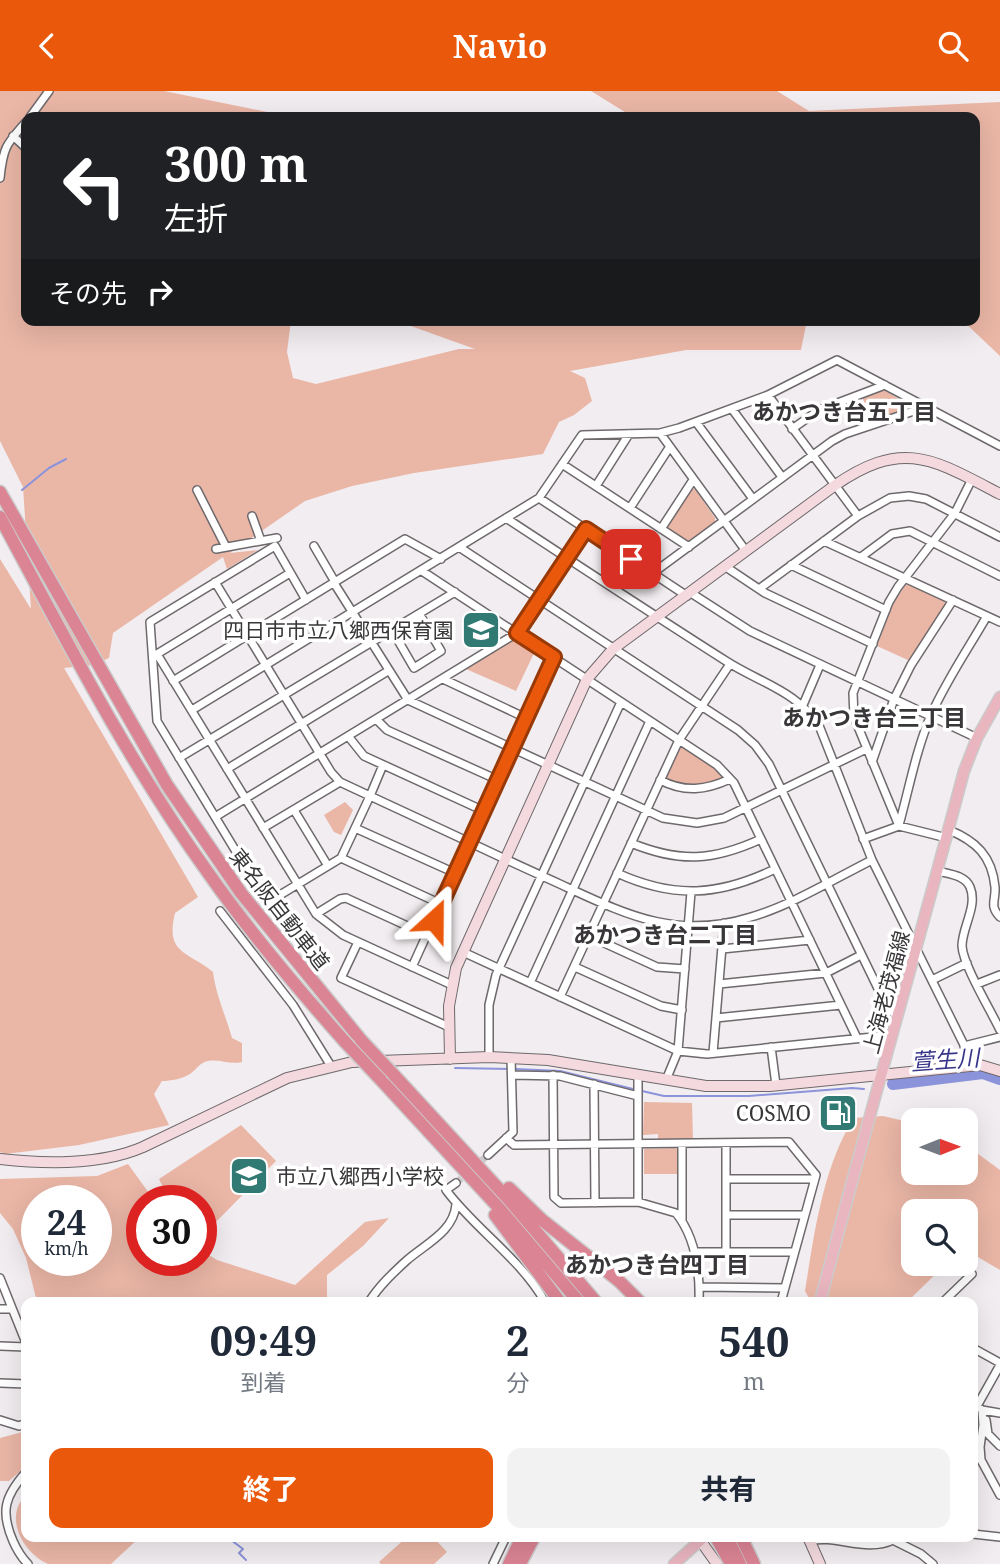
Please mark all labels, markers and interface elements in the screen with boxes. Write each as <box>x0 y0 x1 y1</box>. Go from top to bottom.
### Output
text: Navio <box>453 24 547 67</box>
icon: back <box>28 27 66 65</box>
icon: search <box>934 27 972 65</box>
text: 300 m <box>164 130 308 196</box>
icon: left <box>49 140 140 231</box>
text: 左折 <box>164 196 228 239</box>
icon: right <box>141 273 179 311</box>
text: その先 <box>49 275 127 311</box>
district label: あかつき台五丁目 <box>752 395 936 427</box>
pin <box>601 529 661 589</box>
icon: arrive <box>612 540 650 578</box>
school or university icon: 四日市市立八郷西保育園 <box>460 609 502 651</box>
place label: 四日市市立八郷西保育園 <box>223 616 454 644</box>
district label: あかつき台三丁目 <box>782 701 966 733</box>
street label: 東名阪自動車道 <box>224 842 336 976</box>
position arrow <box>397 883 471 957</box>
district label: あかつき台二丁目 <box>573 918 757 950</box>
street label: 上海老茂福線 <box>856 928 916 1056</box>
water label: 萱生川 <box>909 1040 984 1077</box>
fuel station icon: COSMO <box>817 1092 859 1134</box>
place label: COSMO <box>736 1099 811 1127</box>
north arrow <box>901 1108 978 1185</box>
map controls <box>901 1108 978 1276</box>
school or university icon: 市立八郷西小学校 <box>228 1155 270 1197</box>
place label: 市立八郷西小学校 <box>276 1162 444 1190</box>
speed limit sign: 30 <box>126 1185 217 1276</box>
text: 24 <box>47 1198 86 1245</box>
button: search <box>901 1199 978 1276</box>
text: km/h <box>44 1236 89 1260</box>
district label: あかつき台四丁目 <box>565 1248 749 1280</box>
text: 09:49 <box>210 1311 317 1368</box>
text: 2 <box>506 1311 530 1368</box>
text: 540 <box>718 1312 789 1369</box>
text: m <box>743 1365 765 1397</box>
text: 到着 <box>240 1366 286 1398</box>
text: 分 <box>506 1366 529 1398</box>
button: 終了 <box>49 1448 493 1528</box>
button: 共有 <box>507 1448 950 1528</box>

